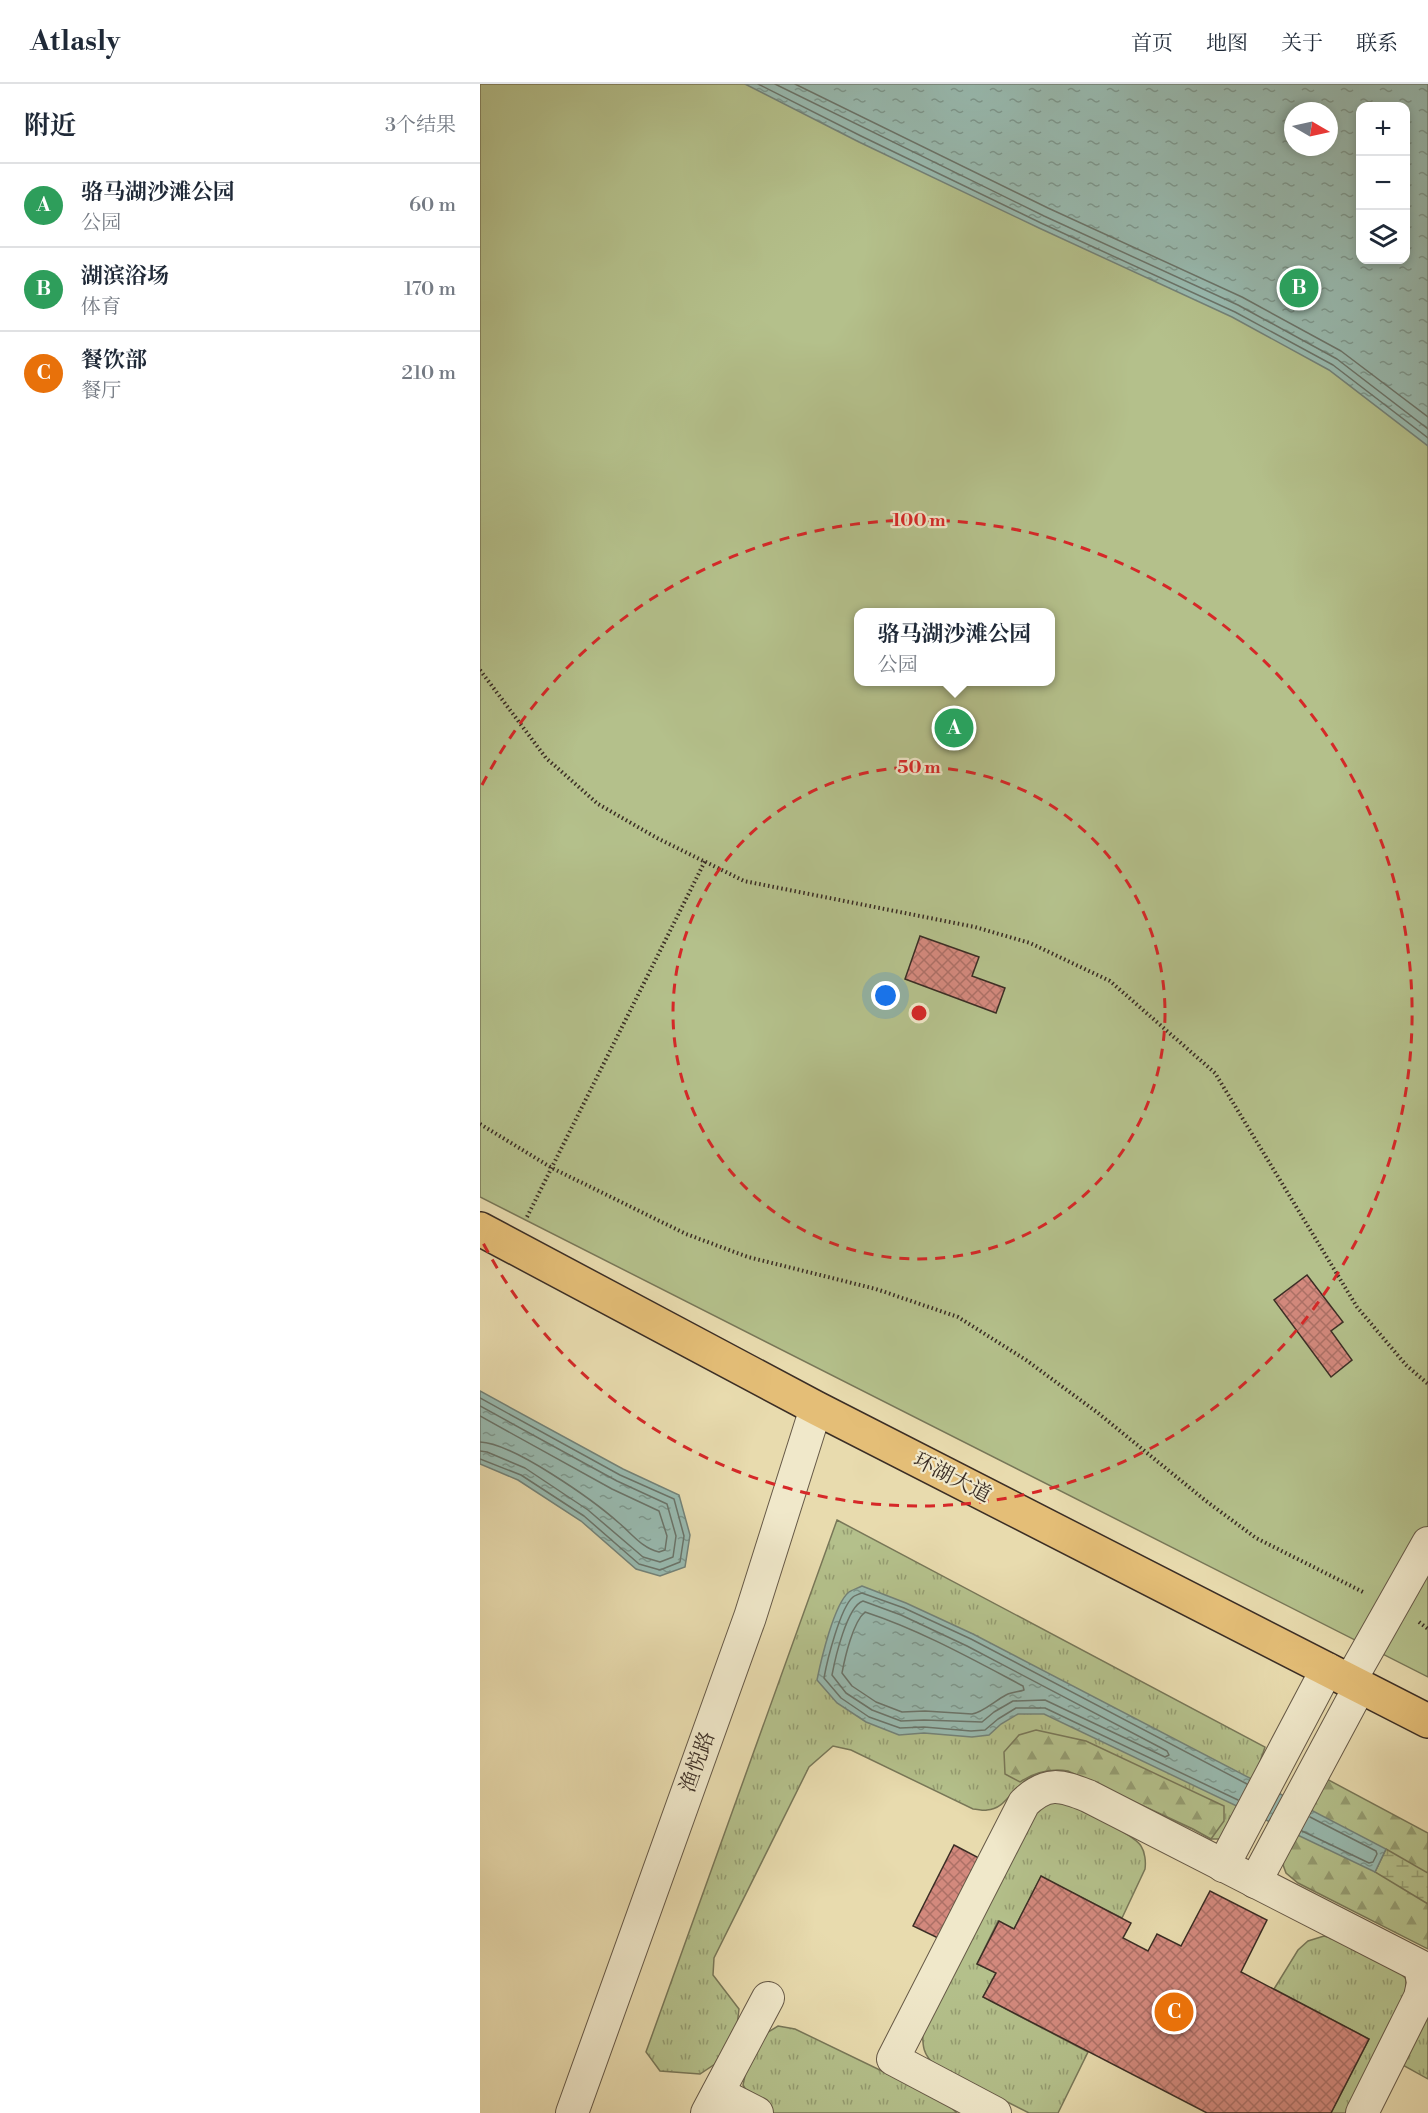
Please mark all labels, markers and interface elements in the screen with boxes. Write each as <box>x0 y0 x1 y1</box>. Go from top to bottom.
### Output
text: Atlasly <box>30 24 120 59</box>
text: 首页 <box>1131 31 1173 57</box>
text: 地图 <box>1206 31 1248 57</box>
text: 关于 <box>1281 31 1323 57</box>
text: 联系 <box>1356 31 1398 57</box>
north arrow <box>1284 102 1338 156</box>
map controls <box>1356 102 1410 264</box>
button: + <box>1356 102 1410 156</box>
text: 附近 <box>24 110 76 142</box>
text: 3个结果 <box>385 113 456 138</box>
button: − <box>1356 156 1410 210</box>
text: 骆马湖沙滩公园 <box>81 179 235 206</box>
text: A <box>36 193 51 218</box>
text: 60 m <box>409 193 456 218</box>
button: layers <box>1356 210 1410 264</box>
text: 公园 <box>81 211 121 236</box>
text: 湖滨浴场 <box>81 263 169 290</box>
pin: B <box>1280 266 1318 310</box>
text: B <box>36 277 51 302</box>
text: 170 m <box>404 277 456 302</box>
text: 体育 <box>81 295 121 320</box>
text: 餐饮部 <box>81 347 147 374</box>
text: C <box>36 361 51 386</box>
text: 210 m <box>401 361 456 386</box>
text: 餐厅 <box>81 379 121 404</box>
text: 100 m <box>892 509 946 532</box>
popup <box>854 608 1055 686</box>
text: 骆马湖沙滩公园 <box>877 621 1032 648</box>
text: 公园 <box>877 653 917 678</box>
pin: A <box>934 706 974 750</box>
text: 50 m <box>897 756 941 779</box>
your location <box>871 981 900 1010</box>
centre of rings <box>909 1003 929 1023</box>
street label: 环湖大道 <box>909 1447 995 1509</box>
street label: 渔悦路 <box>675 1728 721 1796</box>
pin: C <box>1154 1990 1194 2034</box>

